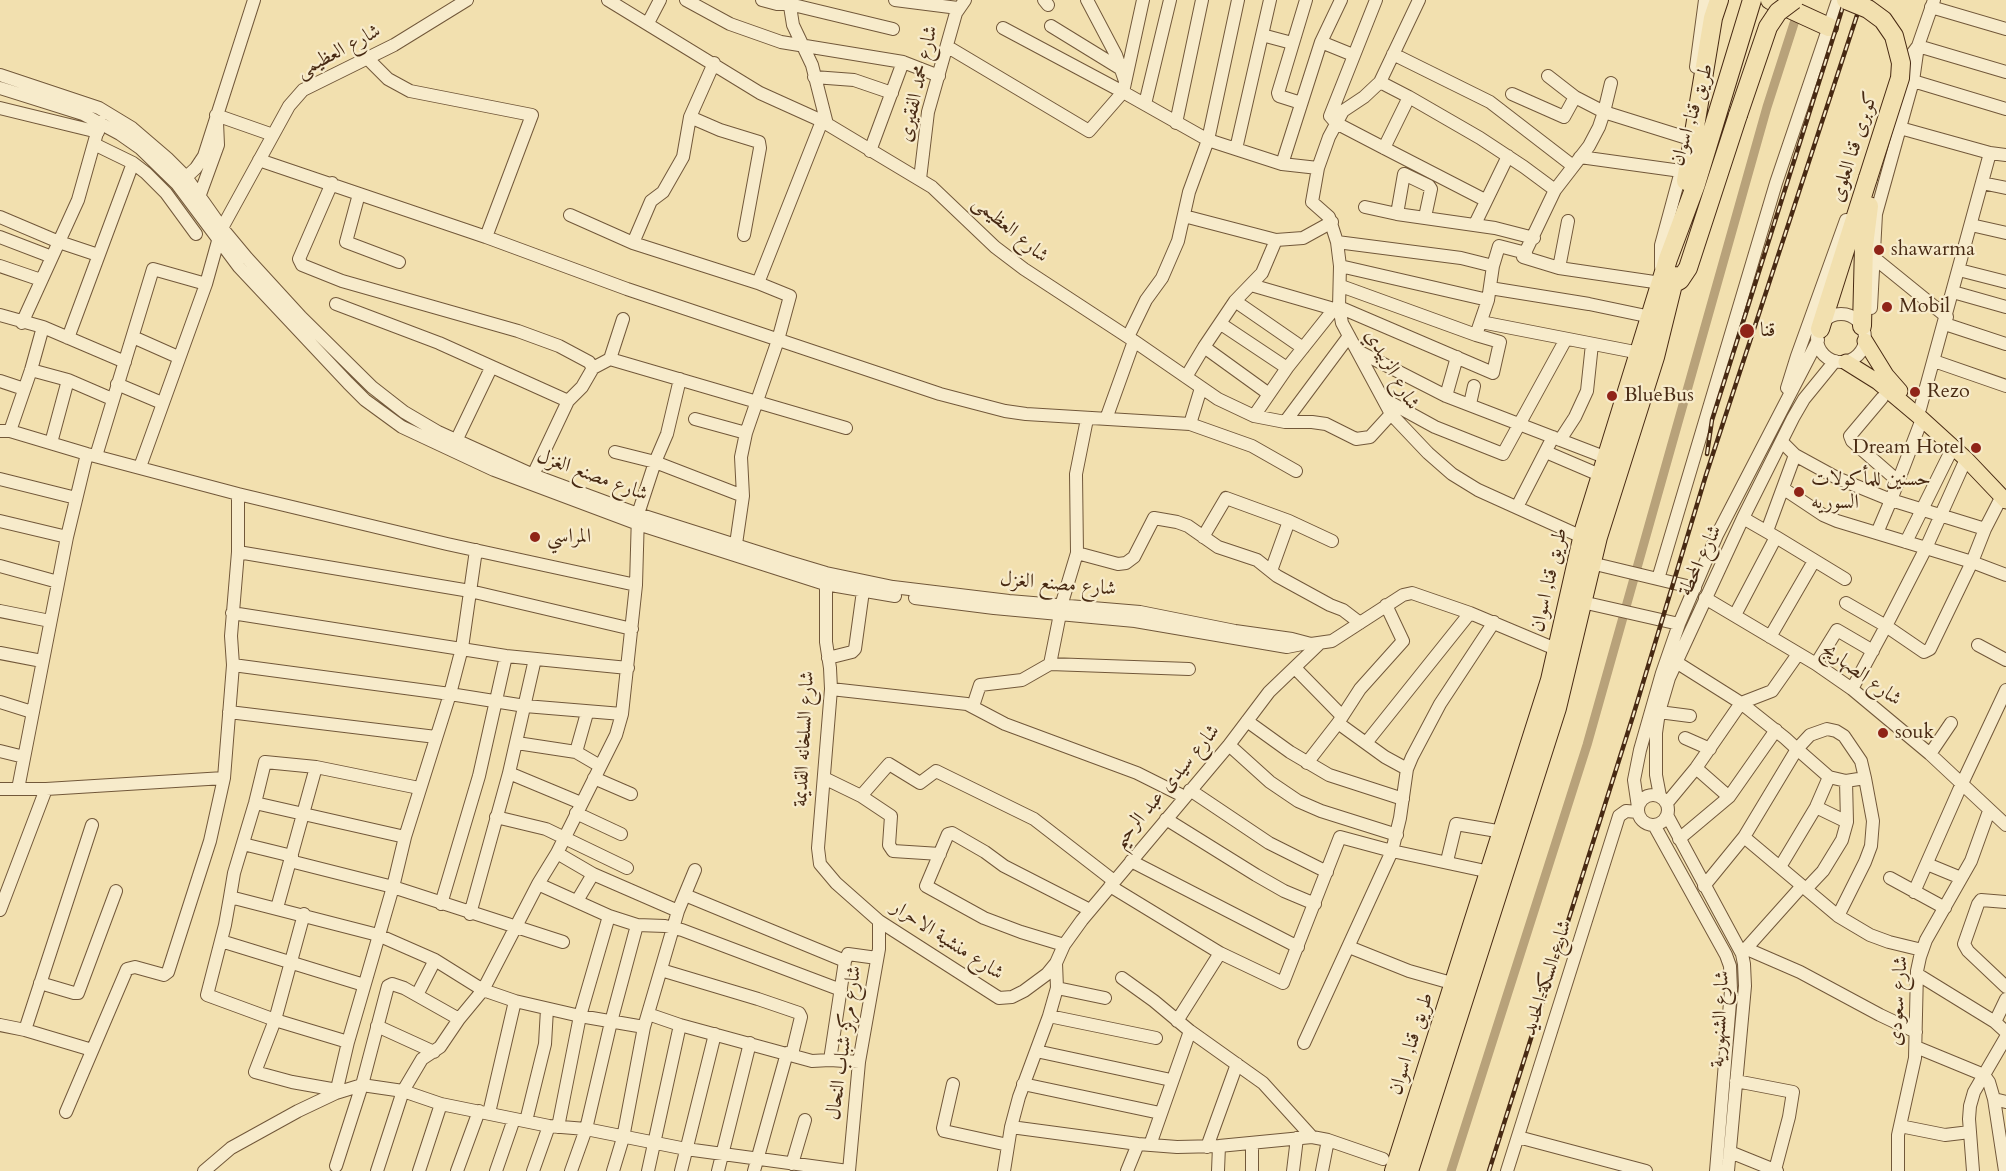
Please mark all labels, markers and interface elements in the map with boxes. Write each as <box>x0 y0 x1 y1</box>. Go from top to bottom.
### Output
street label: شارع العظيمى <box>293 20 385 84</box>
street label: شارع محمد الفقيرى <box>894 23 944 145</box>
street label: طريق قنا, اسوان <box>1666 61 1720 169</box>
street label: كوبرى قنا العلوى <box>1826 89 1884 205</box>
street label: شارع العظيمى <box>967 191 1053 269</box>
place label: shawarma <box>1891 238 1975 262</box>
marker: shawarma <box>1872 243 1886 257</box>
place label: Mobil <box>1899 295 1950 319</box>
marker: Mobil <box>1880 300 1894 314</box>
place label: قنا <box>1760 319 1775 343</box>
marker: قنا <box>1738 322 1756 340</box>
street label: شارع الزبيدي <box>1358 325 1424 415</box>
place label: Rezo <box>1927 380 1970 404</box>
place label: BlueBus <box>1624 384 1694 408</box>
marker: Rezo <box>1908 385 1922 399</box>
marker: BlueBus <box>1605 389 1619 403</box>
place label: Dream Hotel <box>1852 436 1964 460</box>
marker: Dream Hotel <box>1969 441 1983 455</box>
street label: شارع مصنع الغزل <box>533 445 651 507</box>
place label: حسنين للمأكولات السوريه <box>1811 468 1931 515</box>
marker: حسنين للمأكولات السوريه <box>1792 485 1806 499</box>
street label: شارع المحطة <box>1674 522 1728 600</box>
place label: المراسي <box>547 525 591 549</box>
street label: طريق قنا, اسوان <box>1526 526 1574 634</box>
marker: المراسي <box>528 530 542 544</box>
street label: شارع مصنع الغزل <box>999 568 1117 602</box>
street label: شارع الصهاريج <box>1816 638 1906 712</box>
street label: شارع السلخانه القديمة <box>789 670 821 808</box>
street label: شارع سيدى عبد الرحيم <box>1108 720 1226 854</box>
place label: souk <box>1895 721 1934 745</box>
marker: souk <box>1876 726 1890 740</box>
street label: شارع منشية الاحرار <box>886 896 1008 986</box>
street label: شارع السكة الحديد <box>1518 917 1578 1039</box>
street label: شارع سعودى <box>1884 955 1914 1047</box>
street label: شارع مركز شباب النحال <box>822 964 868 1122</box>
street label: شارع الشنهورية <box>1706 970 1736 1068</box>
street label: طريق قنا, اسوان <box>1384 990 1440 1098</box>

